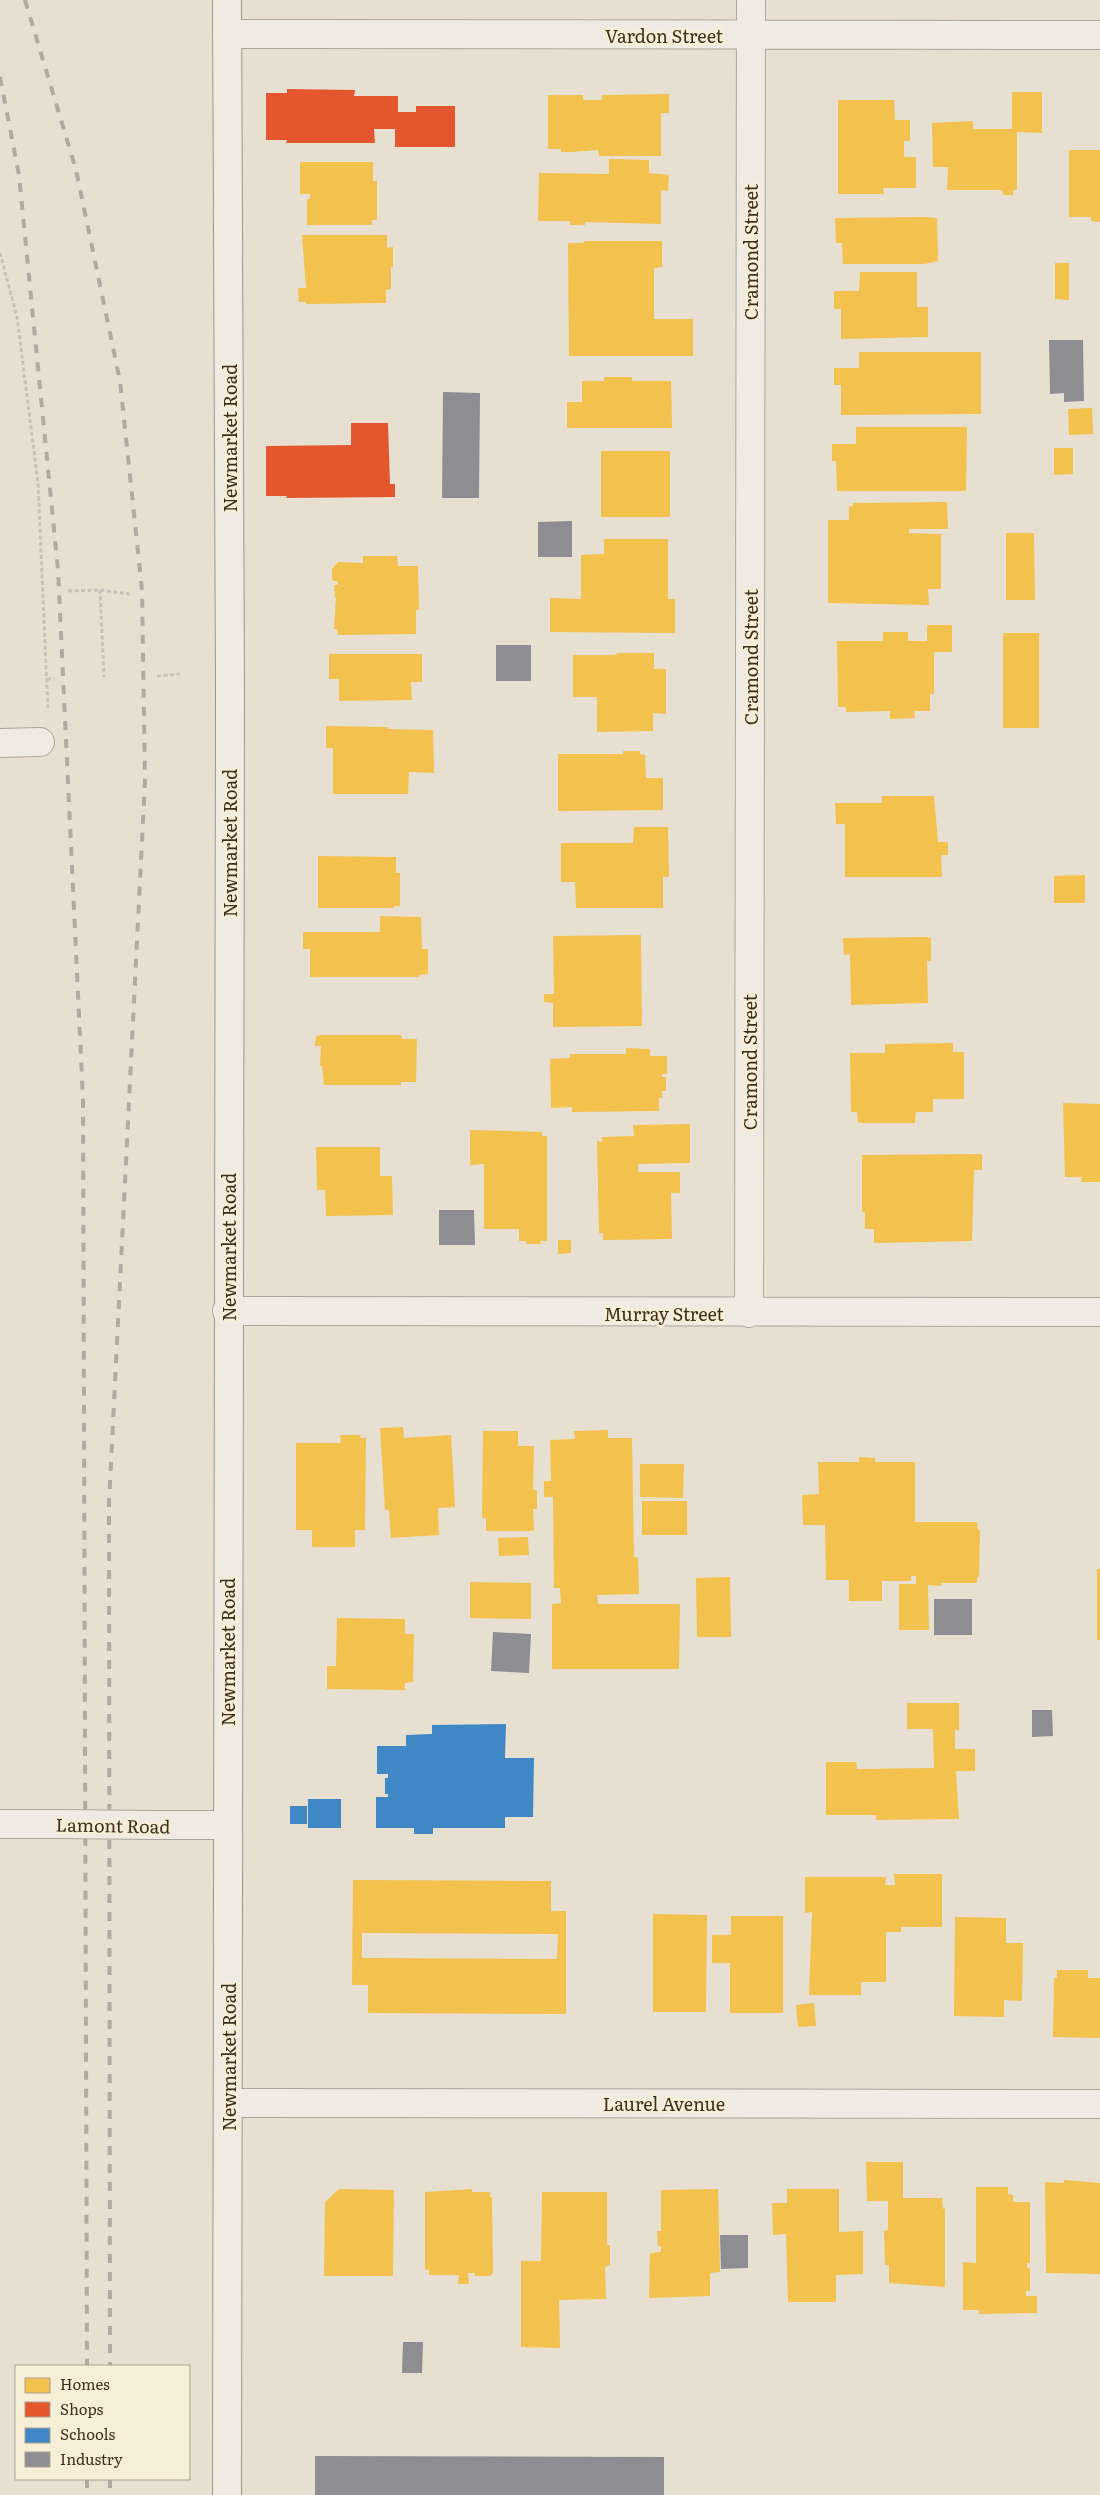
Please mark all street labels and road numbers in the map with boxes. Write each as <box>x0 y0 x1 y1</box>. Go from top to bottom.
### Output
street label: Vardon Street <box>605 22 724 49</box>
street label: Cramond Street <box>737 183 764 320</box>
street label: Newmarket Road <box>216 364 243 512</box>
street label: Cramond Street <box>737 588 764 725</box>
street label: Newmarket Road <box>216 769 243 917</box>
street label: Cramond Street <box>736 993 763 1130</box>
street label: Newmarket Road <box>215 1173 242 1321</box>
street label: Murray Street <box>604 1300 725 1327</box>
street label: Newmarket Road <box>214 1578 241 1726</box>
street label: Lamont Road <box>55 1811 171 1839</box>
street label: Newmarket Road <box>215 1983 242 2131</box>
street label: Laurel Avenue <box>603 2090 725 2117</box>

